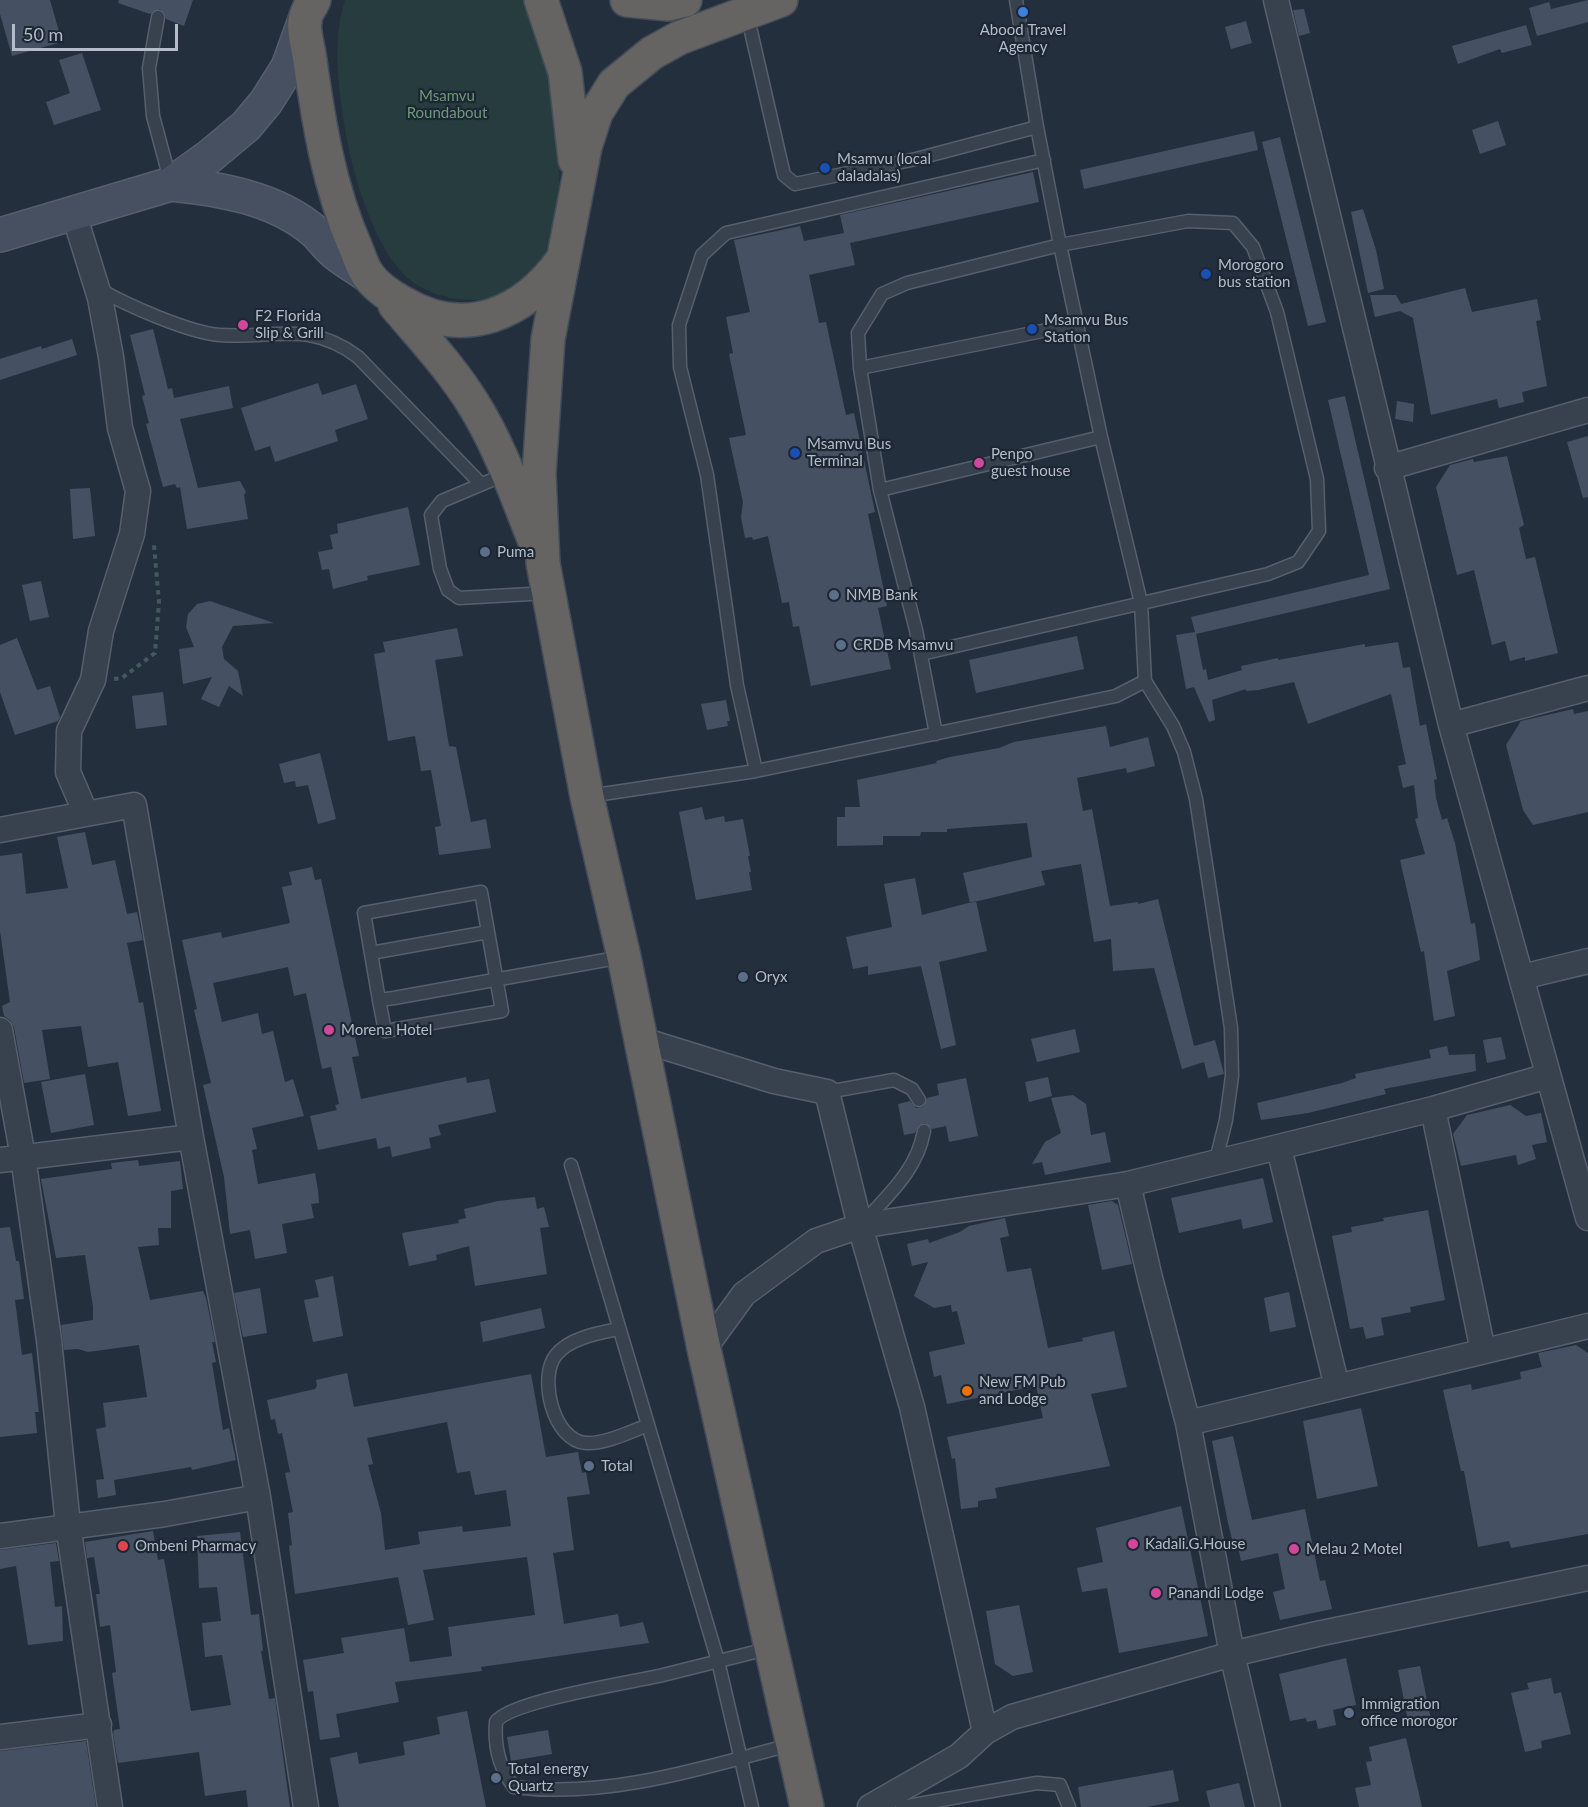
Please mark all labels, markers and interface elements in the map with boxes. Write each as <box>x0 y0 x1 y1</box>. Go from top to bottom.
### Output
marker: Abood Travel Agency <box>1016 5 1030 19</box>
scale bar <box>15 12 182 50</box>
place label: Abood Travel Agency <box>980 21 1066 56</box>
text: 50 m <box>23 23 63 45</box>
park label: Msamvu Roundabout <box>407 87 487 122</box>
place label: Msamvu (local daladalas) <box>837 150 931 185</box>
marker: Msamvu (local daladalas) <box>818 161 832 175</box>
place label: Morogoro bus station <box>1218 256 1290 291</box>
marker: Morogoro bus station <box>1199 267 1213 281</box>
place label: F2 Florida Slip & Grill <box>255 307 324 342</box>
place label: Msamvu Bus Station <box>1044 311 1128 346</box>
marker: F2 Florida Slip & Grill <box>236 318 250 332</box>
marker: Msamvu Bus Station <box>1025 322 1039 336</box>
place label: Msamvu Bus Terminal <box>807 435 891 470</box>
place label: Penpo guest house <box>991 445 1070 480</box>
marker: Msamvu Bus Terminal <box>788 446 802 460</box>
marker: Penpo guest house <box>972 456 986 470</box>
place label: Puma <box>497 543 534 561</box>
marker: Puma <box>478 545 492 559</box>
place label: NMB Bank <box>846 586 918 604</box>
marker: NMB Bank <box>827 588 841 602</box>
place label: CRDB Msamvu <box>853 636 953 654</box>
marker: CRDB Msamvu <box>834 638 848 652</box>
place label: Oryx <box>755 968 788 986</box>
marker: Oryx <box>736 970 750 984</box>
place label: Morena Hotel <box>341 1021 432 1039</box>
marker: Morena Hotel <box>322 1023 336 1037</box>
place label: New FM Pub and Lodge <box>979 1373 1066 1408</box>
marker: New FM Pub and Lodge <box>960 1384 974 1398</box>
place label: Total <box>601 1457 633 1475</box>
marker: Total <box>582 1459 596 1473</box>
place label: Kadali.G.House <box>1145 1535 1246 1553</box>
place label: Ombeni Pharmacy <box>135 1537 256 1555</box>
marker: Kadali.G.House <box>1126 1537 1140 1551</box>
marker: Ombeni Pharmacy <box>116 1539 130 1553</box>
place label: Melau 2 Motel <box>1306 1540 1402 1558</box>
marker: Melau 2 Motel <box>1287 1542 1301 1556</box>
place label: Panandi Lodge <box>1168 1584 1264 1602</box>
marker: Panandi Lodge <box>1149 1586 1163 1600</box>
place label: Immigration office morogor <box>1361 1695 1458 1730</box>
marker: Immigration office morogor <box>1342 1706 1356 1720</box>
place label: Total energy Quartz <box>508 1760 589 1795</box>
marker: Total energy Quartz <box>489 1771 503 1785</box>

